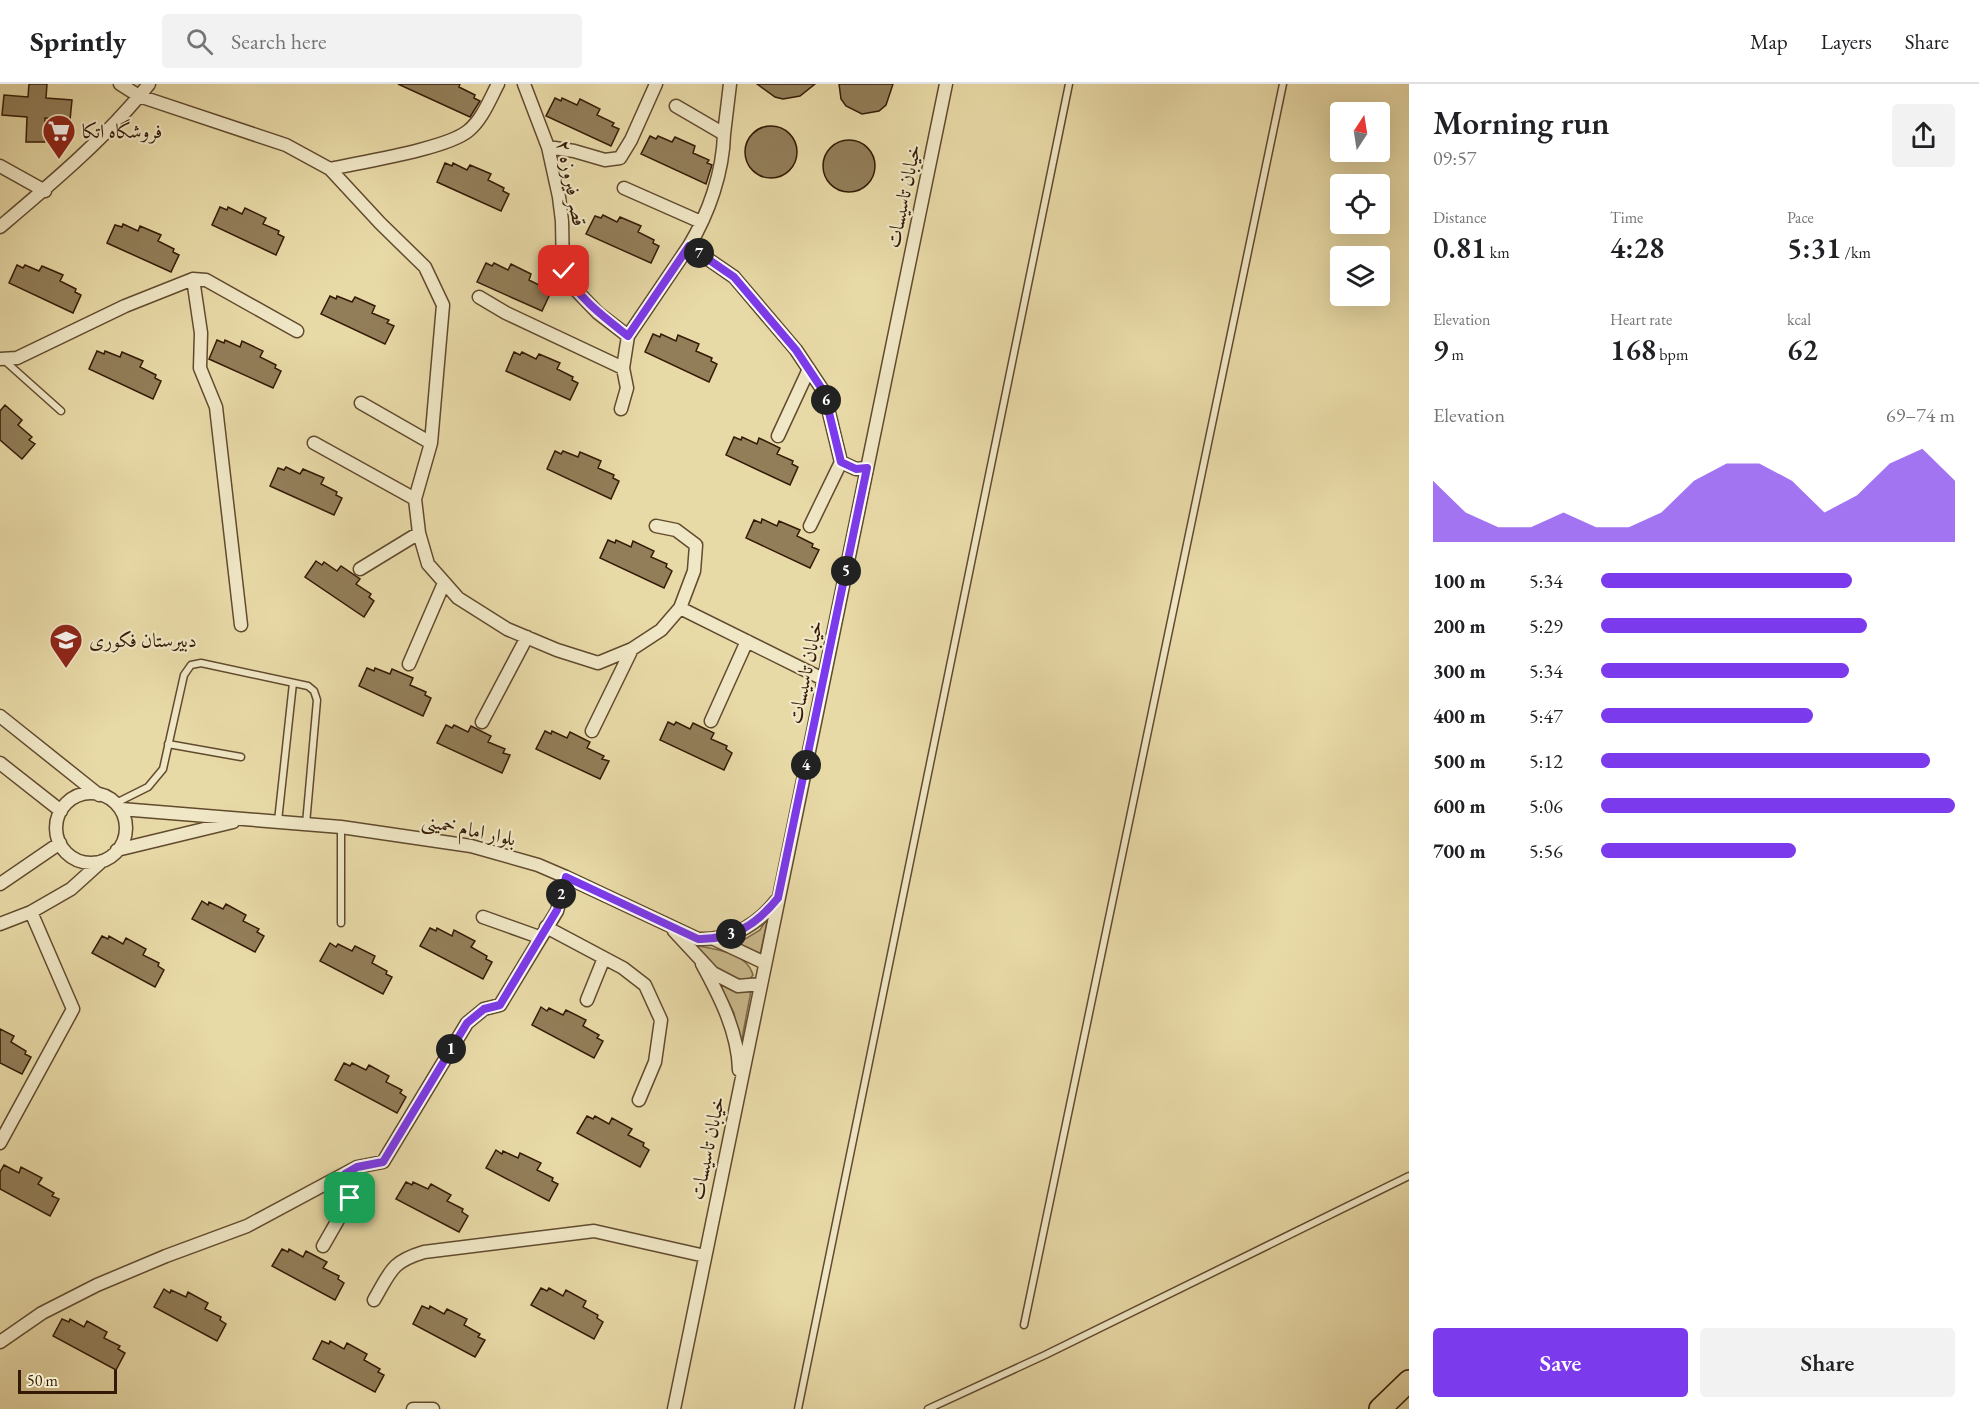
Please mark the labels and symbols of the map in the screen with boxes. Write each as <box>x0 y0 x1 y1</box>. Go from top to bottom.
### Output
north arrow <box>1330 102 1390 162</box>
supermarket icon: فروشگاه اتکا <box>41 113 77 160</box>
place label: فروشگاه اتکا <box>82 118 162 144</box>
street label: قصر فیروزه ۲ <box>550 138 593 228</box>
street label: خیابان تاسیسات <box>879 142 927 250</box>
pin: 7 <box>684 238 714 268</box>
pin <box>538 245 589 296</box>
pin: 6 <box>811 385 841 415</box>
pin: 5 <box>831 556 861 586</box>
street label: خیابان تاسیسات <box>781 618 829 726</box>
school or university icon: دبیرستان فکوری <box>48 622 84 669</box>
place label: دبیرستان فکوری <box>89 627 197 653</box>
pin: 4 <box>791 750 821 780</box>
street label: بلوار امام خمینی <box>419 806 518 857</box>
pin: 2 <box>546 879 576 909</box>
pin: 3 <box>716 919 746 949</box>
pin: 1 <box>436 1034 466 1064</box>
street label: خیابان تاسیسات <box>683 1094 731 1202</box>
pin <box>324 1172 375 1223</box>
scale bar <box>18 1367 117 1394</box>

